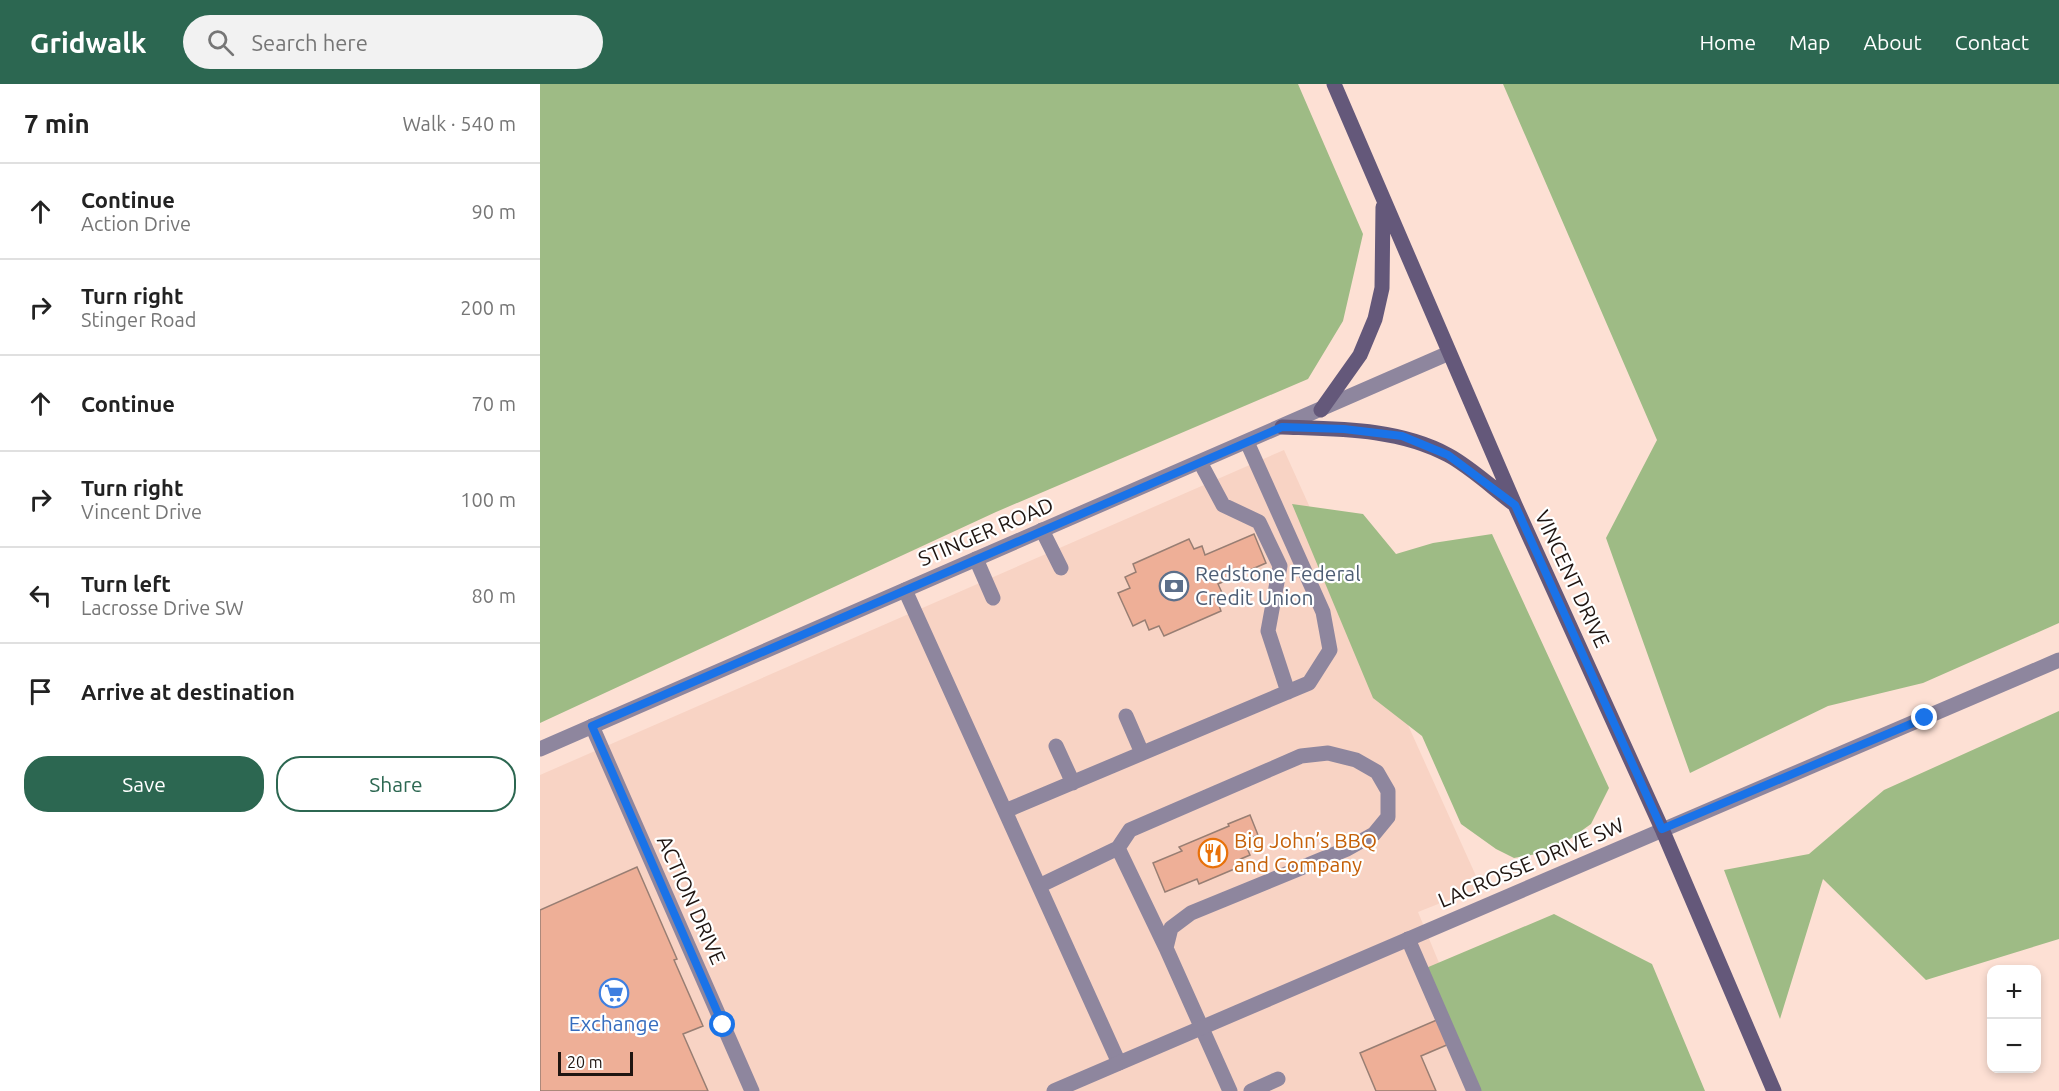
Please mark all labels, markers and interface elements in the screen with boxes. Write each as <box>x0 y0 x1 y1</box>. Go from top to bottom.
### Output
search box <box>183 15 603 69</box>
icon: search <box>204 26 237 59</box>
text: Gridwalk <box>30 27 147 58</box>
text: Search here <box>252 30 368 55</box>
text: Home <box>1699 30 1756 54</box>
text: Map <box>1789 30 1830 54</box>
text: About <box>1863 30 1922 54</box>
text: Contact <box>1955 30 2029 54</box>
text: 7 min <box>24 109 90 138</box>
text: Walk · 540 m <box>403 112 516 135</box>
text: Continue <box>81 187 175 212</box>
icon: ahead <box>24 195 57 228</box>
text: 90 m <box>472 200 516 223</box>
text: Action Drive <box>81 212 191 235</box>
text: Turn right <box>81 283 183 308</box>
icon: right <box>24 291 57 324</box>
text: 200 m <box>460 296 516 319</box>
text: Stinger Road <box>81 308 196 331</box>
icon: ahead <box>24 387 57 420</box>
text: Continue <box>81 391 175 416</box>
text: 70 m <box>472 392 516 415</box>
text: Turn right <box>81 475 183 500</box>
icon: right <box>24 483 57 516</box>
text: 100 m <box>460 488 516 511</box>
street label: STINGER ROAD <box>915 492 1057 570</box>
text: Vincent Drive <box>81 500 202 523</box>
street label: VINCENT DRIVE <box>1531 506 1615 651</box>
place label: Redstone Federal Credit Union <box>1195 561 1361 609</box>
bank icon: Redstone Federal Credit Union <box>1158 570 1190 602</box>
text: Turn left <box>81 571 171 596</box>
icon: left <box>24 579 57 612</box>
text: 80 m <box>472 584 516 607</box>
text: Lacrosse Drive SW <box>81 596 244 619</box>
icon: arrive <box>24 675 57 708</box>
text: Arrive at destination <box>81 679 295 704</box>
route end <box>1911 704 1937 730</box>
button: Save <box>24 756 264 812</box>
button: Share <box>276 756 516 812</box>
street label: LACROSSE DRIVE SW <box>1434 812 1627 912</box>
place label: Big John’s BBQ and Company <box>1234 828 1377 876</box>
street label: ACTION DRIVE <box>653 832 731 968</box>
restaurant icon: Big John’s BBQ and Company <box>1197 837 1229 869</box>
map controls <box>1987 965 2041 1073</box>
button: + <box>1987 965 2041 1019</box>
supermarket icon: Exchange <box>598 977 630 1009</box>
place label: Exchange <box>569 1011 659 1035</box>
route start <box>709 1011 735 1037</box>
button: − <box>1987 1019 2041 1073</box>
scale bar <box>558 1049 633 1076</box>
text: 20 m <box>567 1053 603 1071</box>

